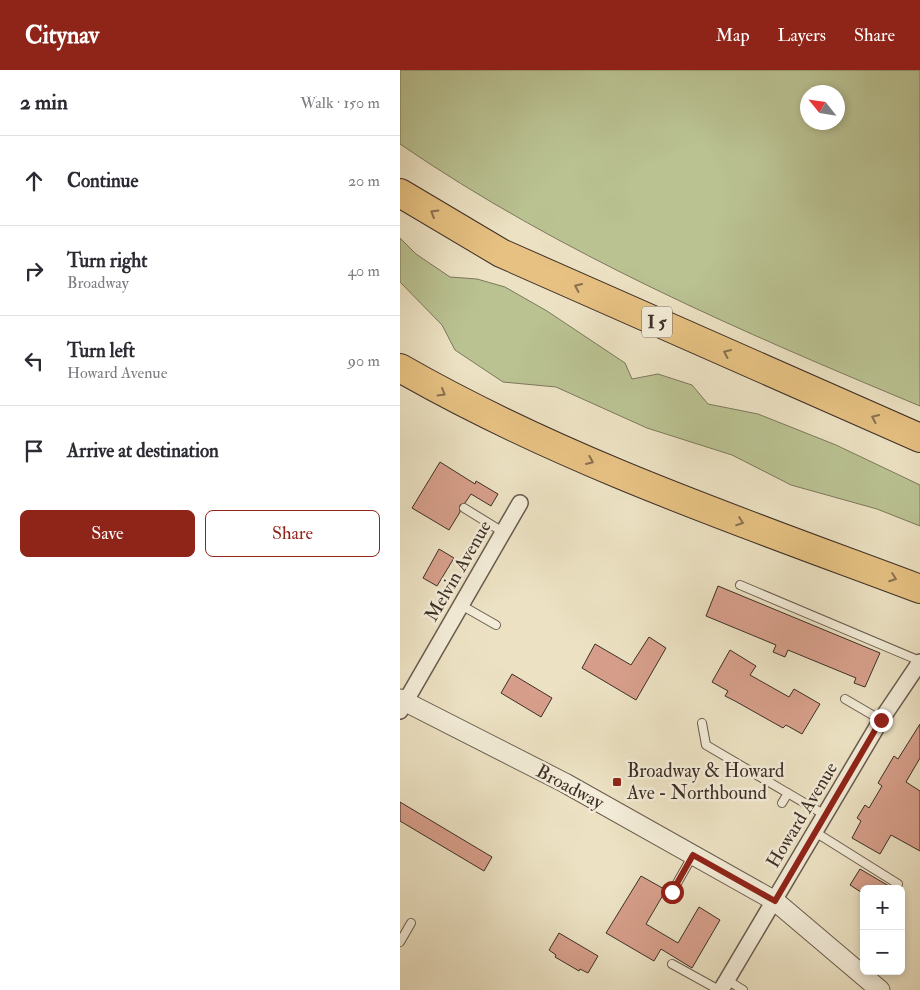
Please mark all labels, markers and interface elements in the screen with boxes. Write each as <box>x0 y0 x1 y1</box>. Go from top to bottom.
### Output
text: Citynav <box>25 20 99 51</box>
text: Map <box>716 24 750 47</box>
text: Layers <box>778 24 826 47</box>
text: Share <box>854 24 895 47</box>
north arrow <box>800 85 845 130</box>
text: 2 min <box>20 89 68 116</box>
text: Walk · 150 m <box>300 93 380 113</box>
icon: ahead <box>20 167 48 195</box>
text: Continue <box>67 169 138 193</box>
text: 20 m <box>348 171 380 191</box>
one-way arrow <box>430 210 439 220</box>
text: Turn right <box>67 249 147 273</box>
icon: right <box>20 257 48 285</box>
text: 40 m <box>347 261 380 281</box>
text: Broadway <box>67 273 129 293</box>
one-way arrow <box>574 283 583 294</box>
road number: I 5 <box>642 306 672 338</box>
text: Turn left <box>67 339 135 363</box>
icon: left <box>20 347 48 375</box>
one-way arrow <box>723 348 732 359</box>
text: 90 m <box>348 351 380 371</box>
text: Howard Avenue <box>67 363 167 383</box>
one-way arrow <box>437 386 446 396</box>
one-way arrow <box>871 414 880 425</box>
icon: arrive <box>20 437 48 465</box>
text: Arrive at destination <box>67 439 219 463</box>
one-way arrow <box>585 456 593 466</box>
button: Save <box>20 510 195 557</box>
button: Share <box>205 510 380 557</box>
street label: Melvin Avenue <box>419 516 497 626</box>
one-way arrow <box>735 516 744 526</box>
one-way arrow <box>888 573 896 583</box>
route end <box>870 709 893 732</box>
street label: Howard Avenue <box>761 758 843 872</box>
street label: Broadway <box>532 759 609 815</box>
place label: Broadway & Howard Ave - Northbound <box>626 759 785 805</box>
marker: Broadway & Howard Ave - Northbound <box>611 776 623 788</box>
route start <box>661 881 684 904</box>
map controls <box>860 885 905 975</box>
button: + <box>860 885 905 930</box>
button: − <box>860 930 905 975</box>

